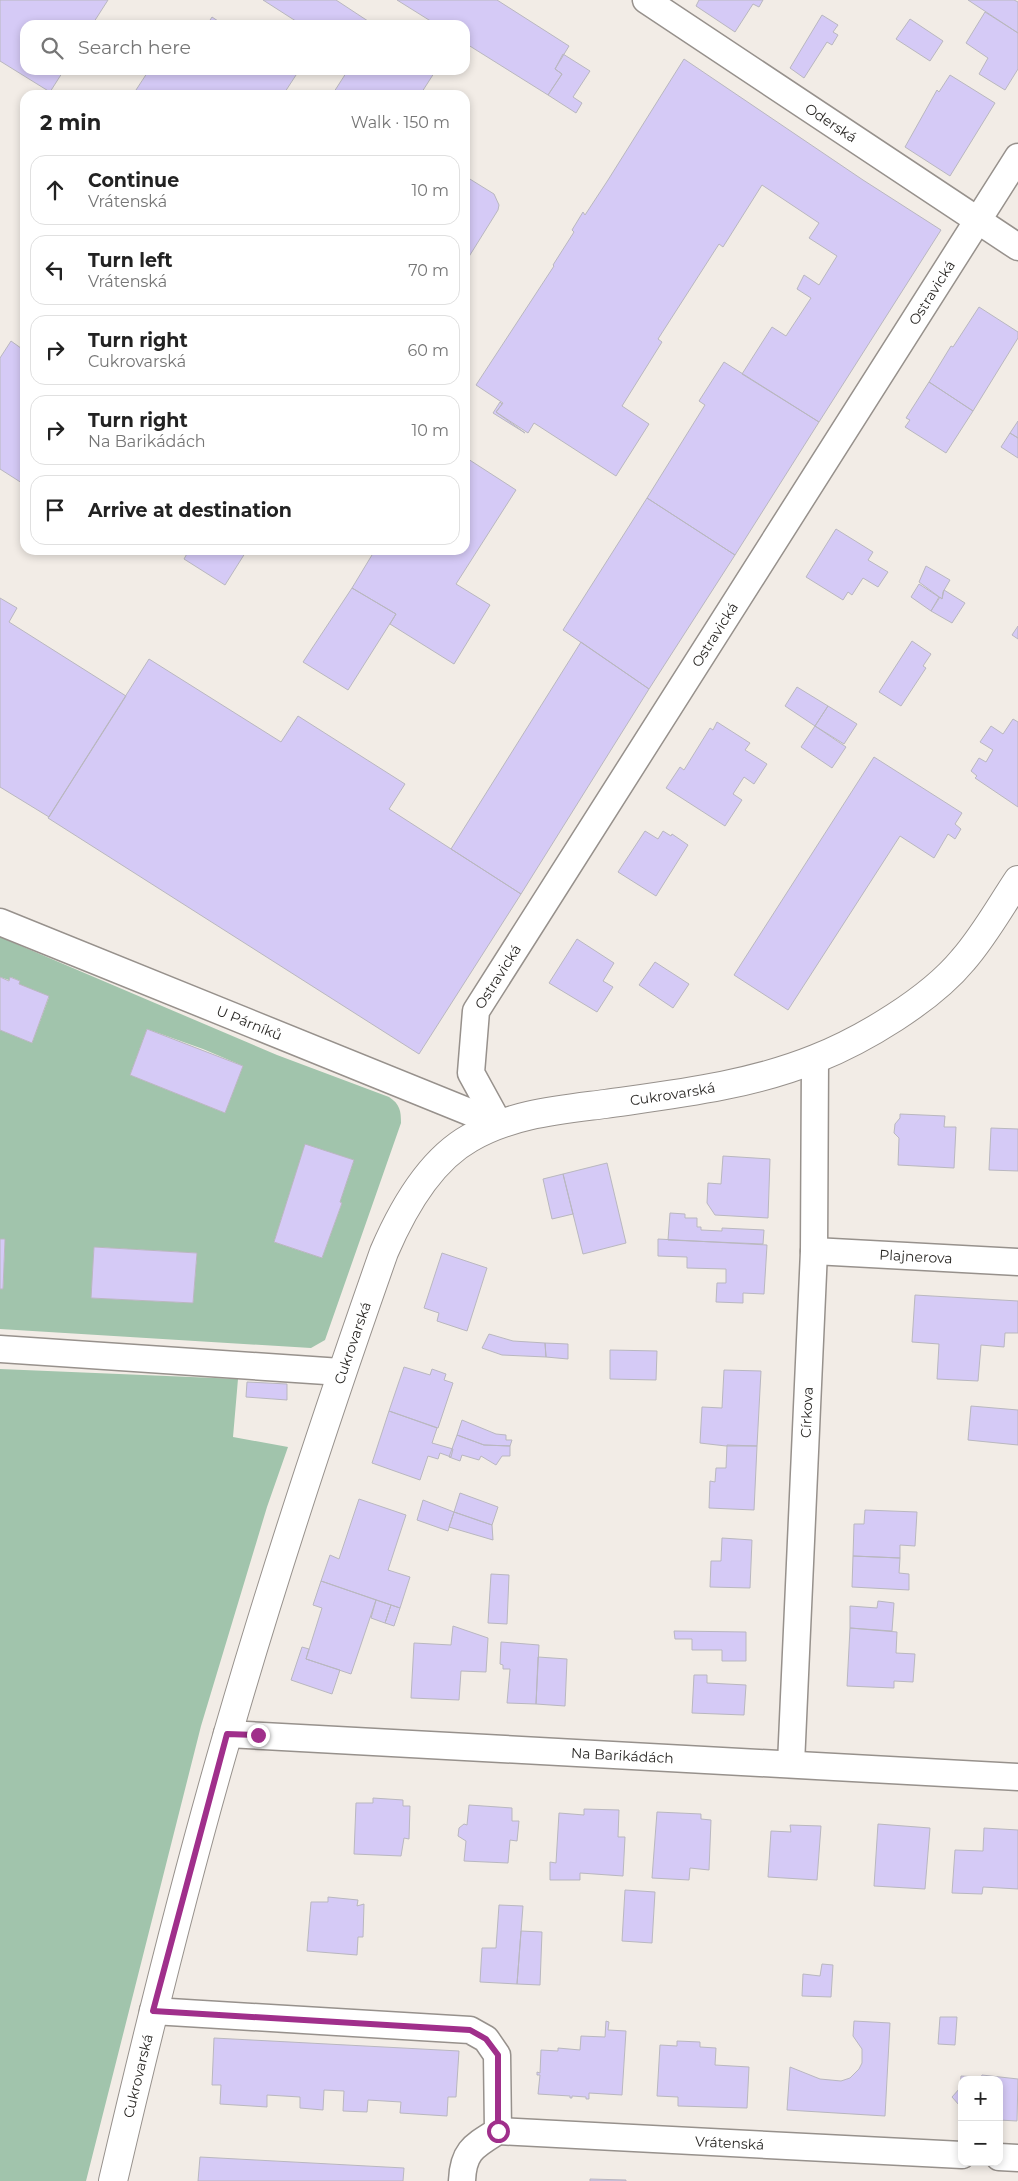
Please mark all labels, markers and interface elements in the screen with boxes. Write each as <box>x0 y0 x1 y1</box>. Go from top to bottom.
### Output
search box <box>20 20 470 75</box>
icon: search <box>38 34 66 62</box>
text: Search here <box>78 36 191 59</box>
street label: Oderská <box>802 99 860 147</box>
text: 2 min <box>40 110 101 135</box>
text: Walk · 150 m <box>351 113 450 132</box>
text: Continue <box>88 169 179 192</box>
icon: ahead <box>41 176 69 204</box>
text: 10 m <box>411 181 449 200</box>
text: Vrátenská <box>88 192 167 211</box>
text: Turn left <box>88 249 173 272</box>
icon: left <box>41 256 69 284</box>
street label: Ostravická <box>905 257 959 328</box>
text: 70 m <box>408 261 449 280</box>
text: Vrátenská <box>88 272 167 291</box>
text: Turn right <box>88 329 188 352</box>
icon: right <box>41 336 69 364</box>
text: 60 m <box>407 341 449 360</box>
text: Cukrovarská <box>88 352 186 371</box>
text: Turn right <box>88 409 188 432</box>
icon: right <box>41 416 69 444</box>
text: 10 m <box>411 421 449 440</box>
text: Na Barikádách <box>88 432 206 451</box>
icon: arrive <box>41 496 69 524</box>
text: Arrive at destination <box>88 499 292 522</box>
street label: Ostravická <box>688 599 742 670</box>
street label: Ostravická <box>471 941 525 1012</box>
street label: U Párníků <box>214 1002 285 1044</box>
street label: Cukrovarská <box>629 1078 717 1109</box>
street label: Plajnerova <box>879 1246 953 1267</box>
street label: Cukrovarská <box>330 1299 375 1387</box>
street label: Církova <box>797 1386 817 1438</box>
route end <box>247 1724 270 1747</box>
street label: Na Barikádách <box>571 1744 674 1767</box>
street label: Cukrovarská <box>119 2032 157 2120</box>
map controls <box>958 2076 1003 2166</box>
button: + <box>958 2076 1003 2121</box>
route start <box>487 2120 510 2143</box>
button: − <box>958 2121 1003 2166</box>
street label: Vrátenská <box>695 2132 765 2154</box>

